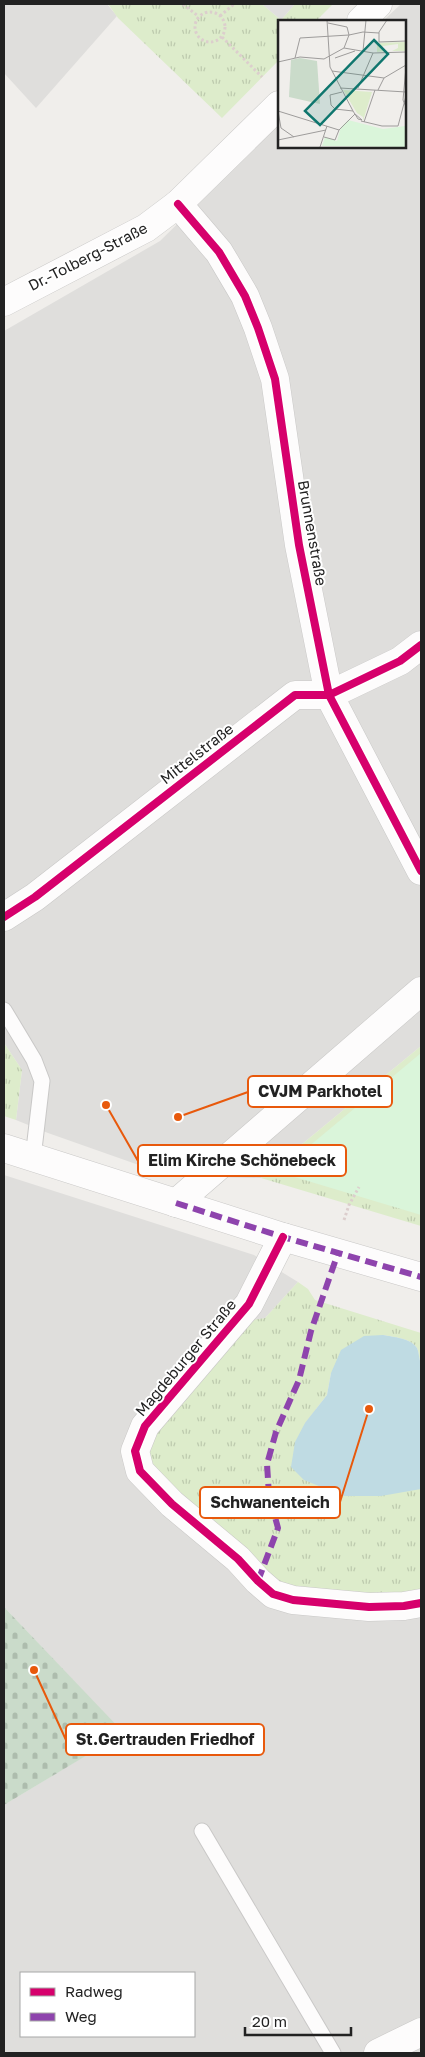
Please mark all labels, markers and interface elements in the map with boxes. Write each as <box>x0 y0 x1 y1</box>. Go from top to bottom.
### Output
inset map <box>278 20 405 148</box>
street label: Dr.-Tolberg-Straße <box>25 218 150 294</box>
street label: Brunnenstraße <box>295 479 331 587</box>
street label: Mittelstraße <box>156 719 237 787</box>
callout: CVJM Parkhotel <box>248 1076 392 1107</box>
text: CVJM Parkhotel <box>258 1081 383 1101</box>
callout: Elim Kirche Schönebeck <box>138 1145 346 1176</box>
text: Elim Kirche Schönebeck <box>148 1150 337 1170</box>
street label: Magdeburger Straße <box>131 1295 240 1419</box>
callout: Schwanenteich <box>200 1487 340 1518</box>
text: Schwanenteich <box>210 1492 330 1512</box>
callout: St.Gertrauden Friedhof <box>66 1724 264 1755</box>
text: St.Gertrauden Friedhof <box>76 1729 254 1749</box>
legend <box>20 1972 195 2037</box>
text: Radweg <box>65 1982 123 2000</box>
scale bar <box>245 2004 351 2036</box>
text: Weg <box>65 2007 97 2025</box>
text: 20 m <box>252 2012 287 2030</box>

